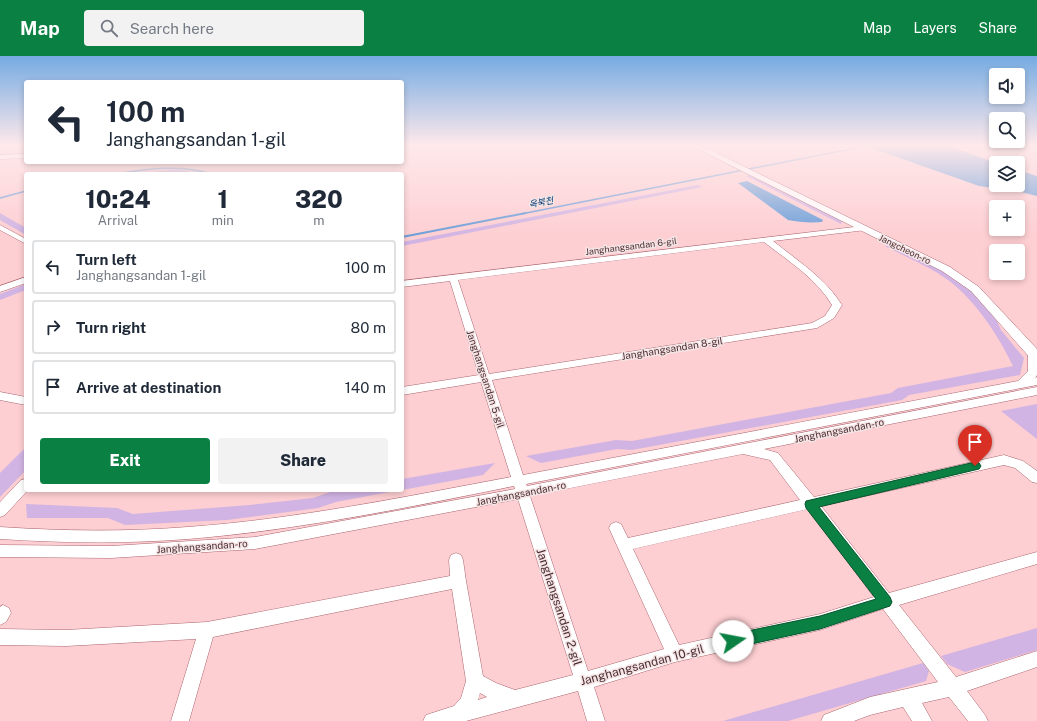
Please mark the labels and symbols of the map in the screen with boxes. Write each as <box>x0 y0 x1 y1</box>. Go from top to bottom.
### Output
water label: 옥북천 <box>528 194 555 210</box>
street label: Jangcheon-ro <box>877 232 933 266</box>
street label: Janghangsandan 6-gil <box>585 235 678 257</box>
street label: Janghangsandan 5-gil <box>464 328 508 430</box>
street label: Janghangsandan 8-gil <box>620 334 724 362</box>
street label: Janghangsandan-ro <box>793 415 885 445</box>
pin <box>958 425 992 466</box>
street label: Janghangsandan-ro <box>475 478 567 508</box>
street label: Janghangsandan-ro <box>156 537 248 555</box>
street label: Janghangsandan 2-gil <box>533 547 585 668</box>
position arrow <box>712 620 754 662</box>
street label: Janghangsandan 10-gil <box>579 642 706 688</box>

